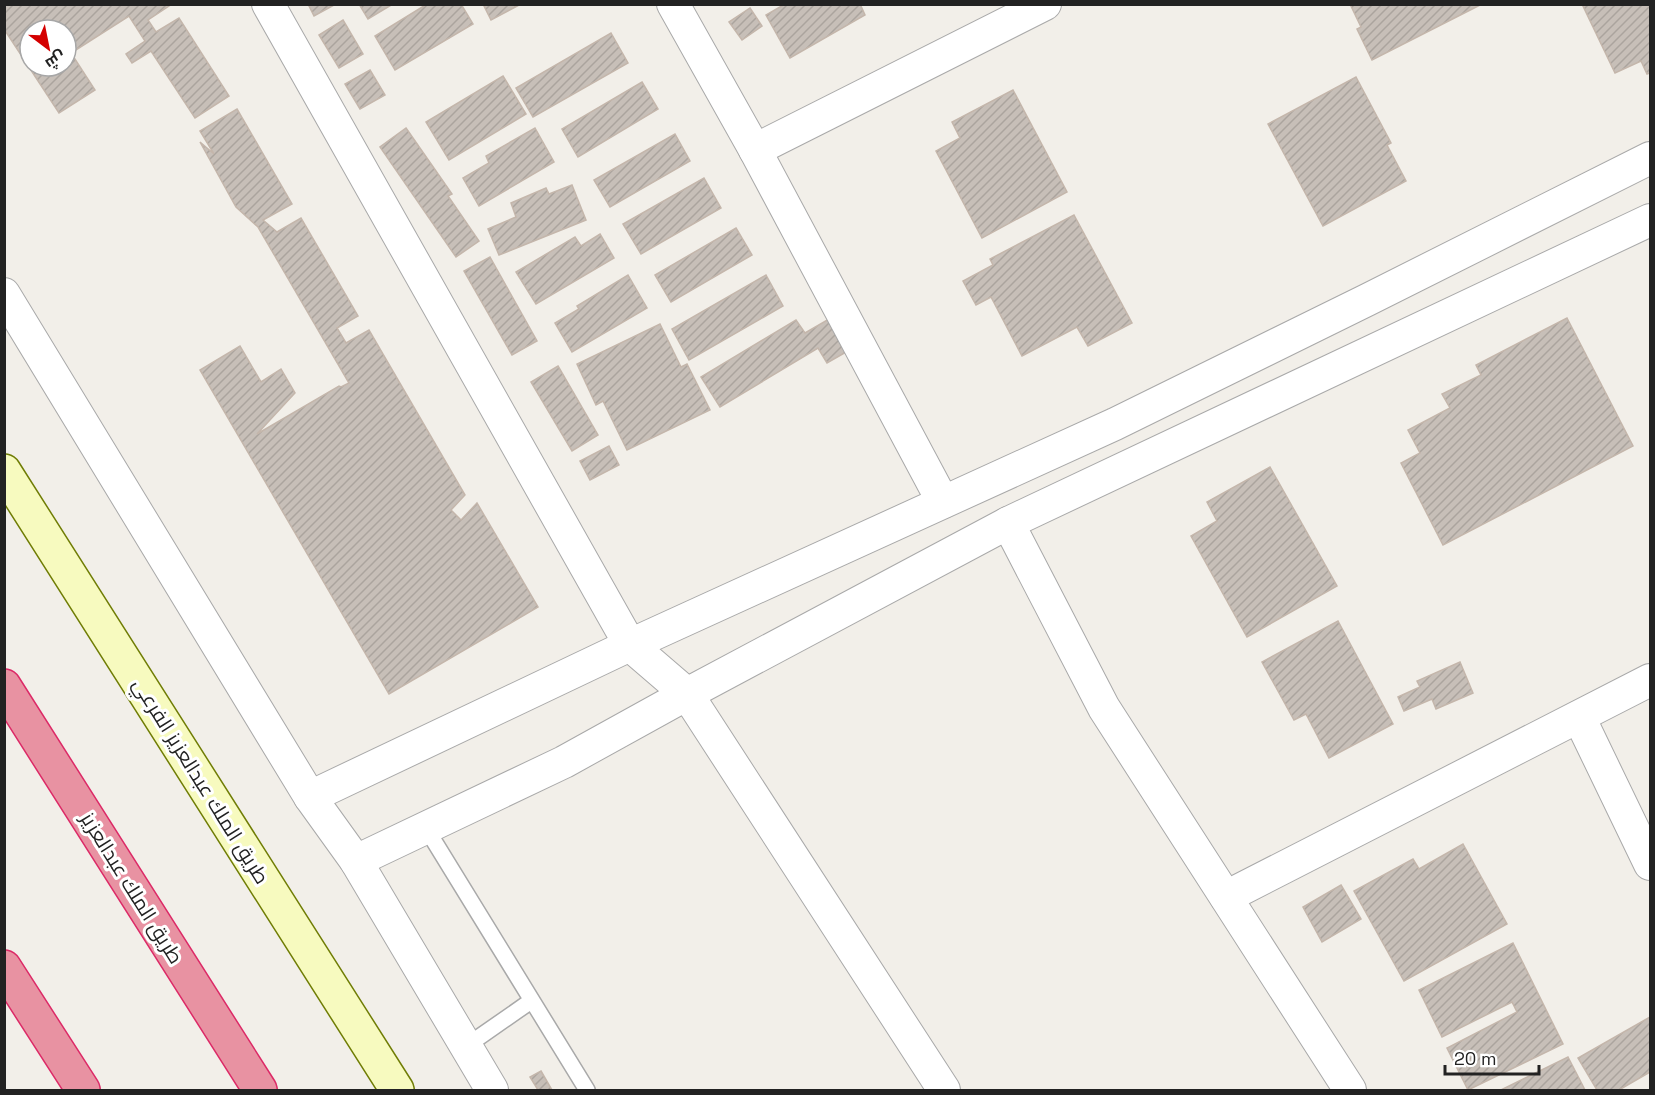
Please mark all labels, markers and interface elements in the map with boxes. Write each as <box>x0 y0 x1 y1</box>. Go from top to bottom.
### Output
north arrow <box>18 18 78 78</box>
text: ش <box>41 46 70 75</box>
street label: طريق الملك عبدالعزيز الفرعي <box>128 674 274 888</box>
street label: طريق الملك عبدالعزيز <box>76 808 188 968</box>
scale bar <box>1445 1038 1540 1076</box>
text: 20 m <box>1454 1047 1497 1070</box>

